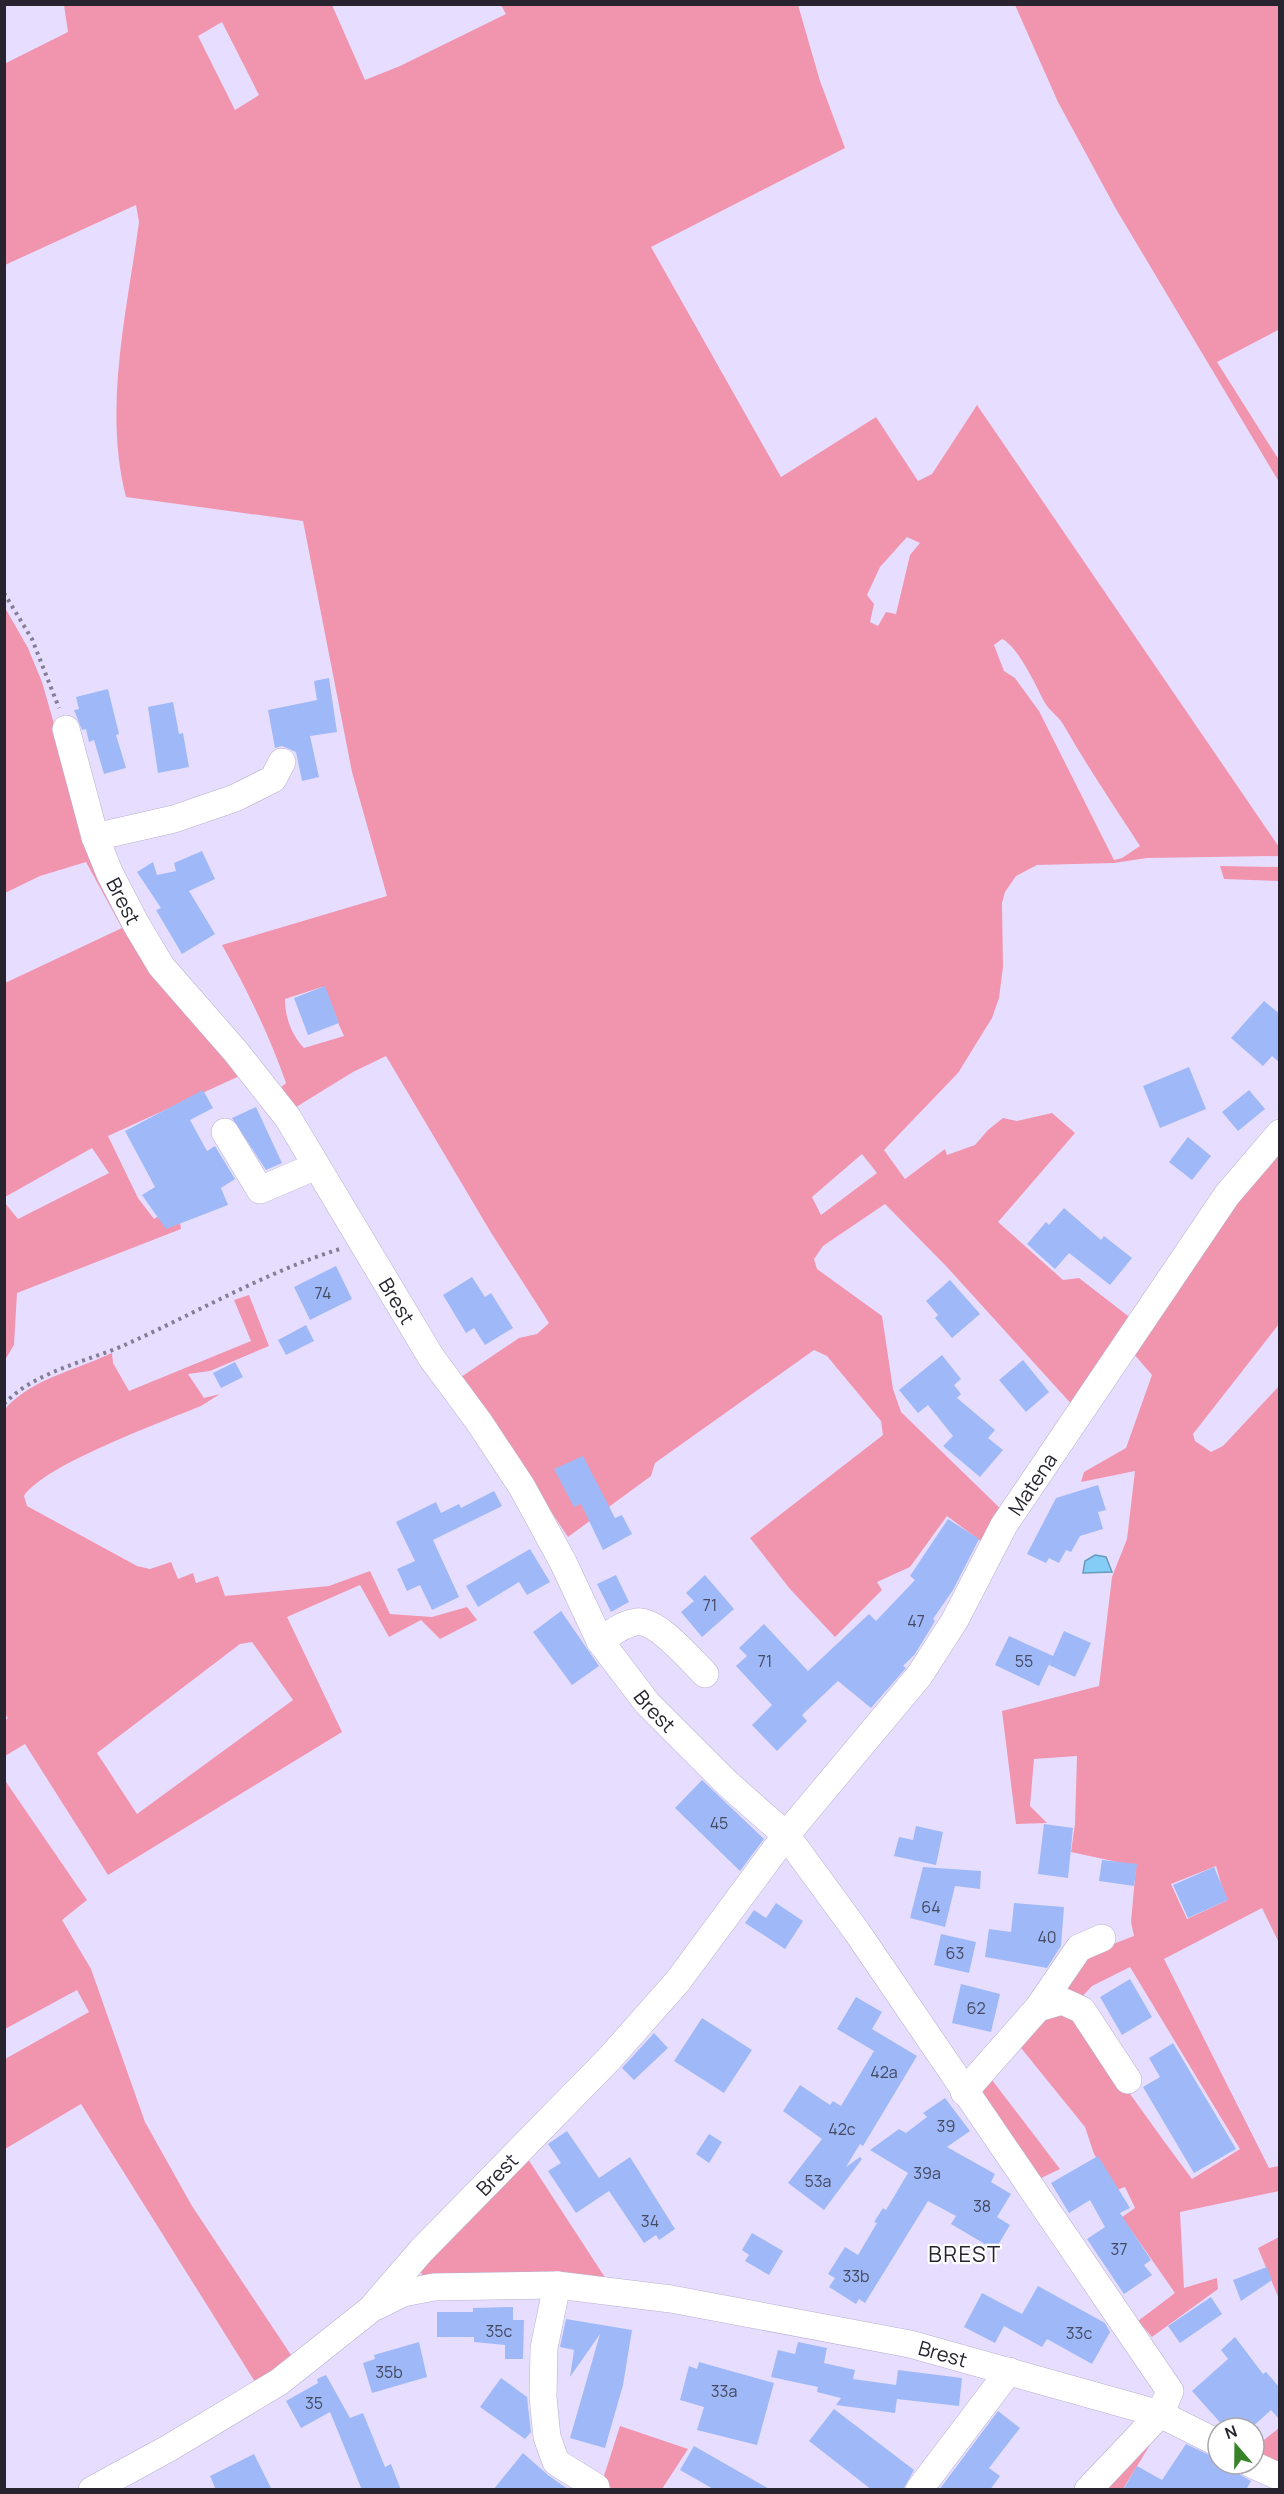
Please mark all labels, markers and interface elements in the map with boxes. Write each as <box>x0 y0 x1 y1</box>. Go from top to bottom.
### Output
street label: Brest <box>101 873 147 929</box>
street label: Brest <box>373 1273 422 1329</box>
house number: 74 <box>315 1282 331 1304</box>
street label: Matena <box>1001 1447 1063 1520</box>
house number: 71 <box>703 1594 717 1616</box>
house number: 47 <box>907 1610 925 1632</box>
house number: 71 <box>758 1650 772 1672</box>
house number: 55 <box>1015 1650 1033 1672</box>
street label: Brest <box>628 1684 682 1738</box>
house number: 45 <box>710 1812 728 1834</box>
house number: 64 <box>921 1896 941 1918</box>
house number: 40 <box>1037 1926 1057 1948</box>
house number: 63 <box>946 1942 964 1964</box>
house number: 62 <box>966 1997 986 2019</box>
house number: 42a <box>870 2061 898 2083</box>
house number: 39 <box>937 2115 955 2137</box>
house number: 42c <box>828 2118 856 2140</box>
street label: Brest <box>470 2147 524 2201</box>
house number: 39a <box>913 2162 941 2184</box>
house number: 53a <box>805 2170 831 2192</box>
house number: 38 <box>973 2195 991 2217</box>
house number: 34 <box>641 2210 659 2232</box>
house number: 37 <box>1111 2238 1127 2260</box>
district label: BREST <box>928 2239 1002 2269</box>
house number: 33b <box>842 2265 870 2287</box>
house number: 35c <box>486 2320 513 2342</box>
house number: 33c <box>1066 2322 1092 2344</box>
street label: Brest <box>916 2334 970 2373</box>
house number: 35b <box>375 2361 403 2383</box>
house number: 33a <box>711 2380 737 2402</box>
house number: 35 <box>305 2392 323 2414</box>
north arrow <box>1206 2416 1266 2476</box>
text: N <box>1222 2420 1240 2444</box>

